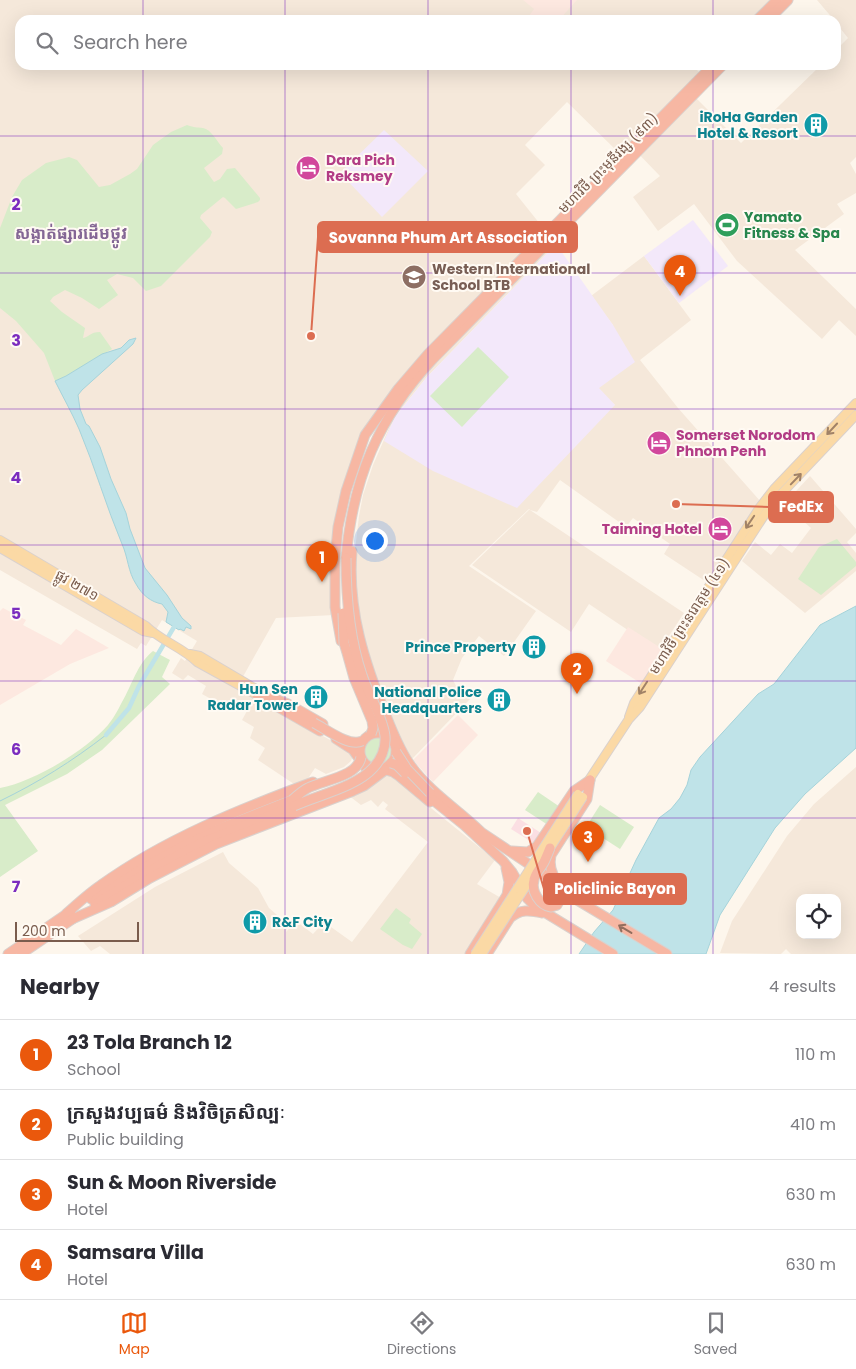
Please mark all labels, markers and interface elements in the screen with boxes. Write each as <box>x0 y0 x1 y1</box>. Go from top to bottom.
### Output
search box <box>15 15 841 70</box>
icon: search <box>33 29 61 57</box>
text: Search here <box>73 29 187 56</box>
place label: iRoHa Garden Hotel & Resort <box>697 107 798 143</box>
street label: មហាវិថី ព្រះមុនីវង្ស (៩៣) <box>553 108 663 218</box>
building icon: iRoHa Garden Hotel & Resort <box>803 112 829 138</box>
place label: Dara Pich Reksmey <box>326 150 395 186</box>
hotel icon: Dara Pich Reksmey <box>295 155 321 181</box>
text: 2 <box>11 193 21 216</box>
place label: Yamato Fitness & Spa <box>744 207 840 243</box>
sports icon: Yamato Fitness & Spa <box>714 212 740 238</box>
district label: សង្កាត់ផ្សារដើមថ្កូវ <box>15 222 127 249</box>
callout: Sovanna Phum Art Association <box>318 222 577 252</box>
text: Sovanna Phum Art Association <box>329 227 567 248</box>
pin: 4 <box>664 255 696 296</box>
place label: Western International School BTB <box>432 259 590 295</box>
school or university icon: Western International School BTB <box>401 264 427 290</box>
text: 3 <box>11 329 21 352</box>
one-way arrow <box>826 422 838 435</box>
place label: Somerset Norodom Phnom Penh <box>676 425 816 461</box>
hotel icon: Somerset Norodom Phnom Penh <box>646 430 672 456</box>
text: 4 <box>11 466 22 489</box>
one-way arrow <box>790 472 802 485</box>
callout: FedEx <box>769 492 833 522</box>
text: FedEx <box>779 496 823 517</box>
one-way arrow <box>744 515 755 529</box>
hotel icon: Taiming Hotel <box>707 516 733 542</box>
place label: Taiming Hotel <box>602 519 702 539</box>
your location <box>362 528 388 554</box>
pin: 1 <box>306 541 338 582</box>
street label: មហាវិថី ព្រះនរោត្តម (៤១) <box>644 554 734 678</box>
street label: ផ្លូវ ២៧១ <box>50 564 103 607</box>
text: 5 <box>11 602 21 625</box>
building icon: Prince Property <box>521 634 547 660</box>
place label: Prince Property <box>405 637 516 657</box>
pin: 2 <box>561 653 593 694</box>
place label: Hun Sen Radar Tower <box>207 679 298 715</box>
one-way arrow <box>638 681 648 695</box>
place label: National Police Headquarters <box>374 682 482 718</box>
building icon: Hun Sen Radar Tower <box>303 684 329 710</box>
building icon: National Police Headquarters <box>486 687 512 713</box>
text: 6 <box>11 738 21 761</box>
pin: 3 <box>572 821 604 862</box>
callout: Policlinic Bayon <box>544 874 686 904</box>
text: 7 <box>12 875 21 898</box>
text: Policlinic Bayon <box>554 878 676 899</box>
map controls <box>796 894 841 939</box>
button: locate <box>796 894 841 939</box>
building icon: R&F City <box>242 909 268 935</box>
place label: R&F City <box>272 912 332 932</box>
scale bar <box>15 919 139 942</box>
text: 200 m <box>22 921 66 941</box>
one-way arrow <box>619 923 633 933</box>
text: Nearby <box>20 972 100 1001</box>
text: 4 results <box>769 975 836 998</box>
text: 23 Tola Branch 12 <box>67 1029 232 1056</box>
text: 1 <box>33 1043 39 1066</box>
text: 110 m <box>795 1043 836 1066</box>
text: School <box>67 1058 121 1081</box>
text: ក្រសួងវប្បធម៌ និងវិចិត្រសិល្បៈ <box>67 1099 285 1126</box>
text: 2 <box>31 1113 41 1136</box>
text: 410 m <box>790 1113 836 1136</box>
text: Public building <box>67 1128 184 1151</box>
text: Sun & Moon Riverside <box>67 1169 277 1196</box>
text: 3 <box>31 1183 41 1206</box>
text: 630 m <box>786 1183 836 1206</box>
text: Hotel <box>67 1198 108 1221</box>
text: Samsara Villa <box>67 1239 204 1266</box>
text: 4 <box>31 1253 41 1276</box>
text: 630 m <box>786 1253 836 1276</box>
text: Hotel <box>67 1268 108 1291</box>
tab: Map <box>119 1309 150 1360</box>
tab: Directions <box>387 1309 456 1360</box>
tab: Saved <box>694 1309 737 1360</box>

